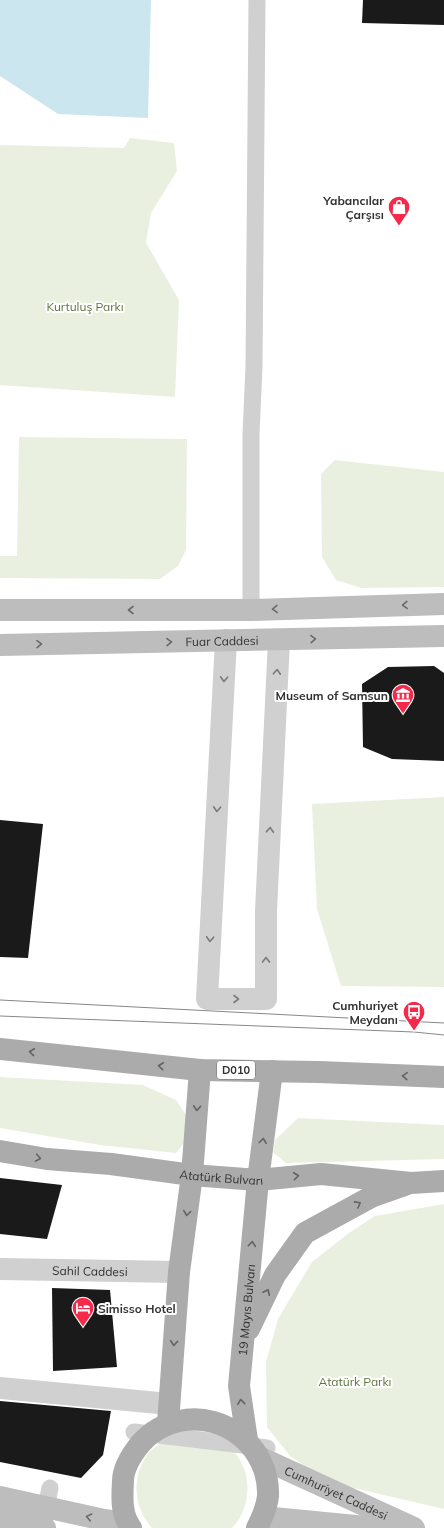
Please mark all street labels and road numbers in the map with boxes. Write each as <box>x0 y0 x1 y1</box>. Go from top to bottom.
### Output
street label: Fuar Caddesi <box>185 632 259 649</box>
road number: D010 <box>217 1061 255 1079</box>
street label: Atatürk Bulvarı <box>179 1166 264 1188</box>
street label: Sahil Caddesi <box>52 1262 128 1279</box>
street label: 19 Mayıs Bulvarı <box>234 1263 258 1356</box>
street label: Cumhuriyet Caddesi <box>282 1462 390 1523</box>

